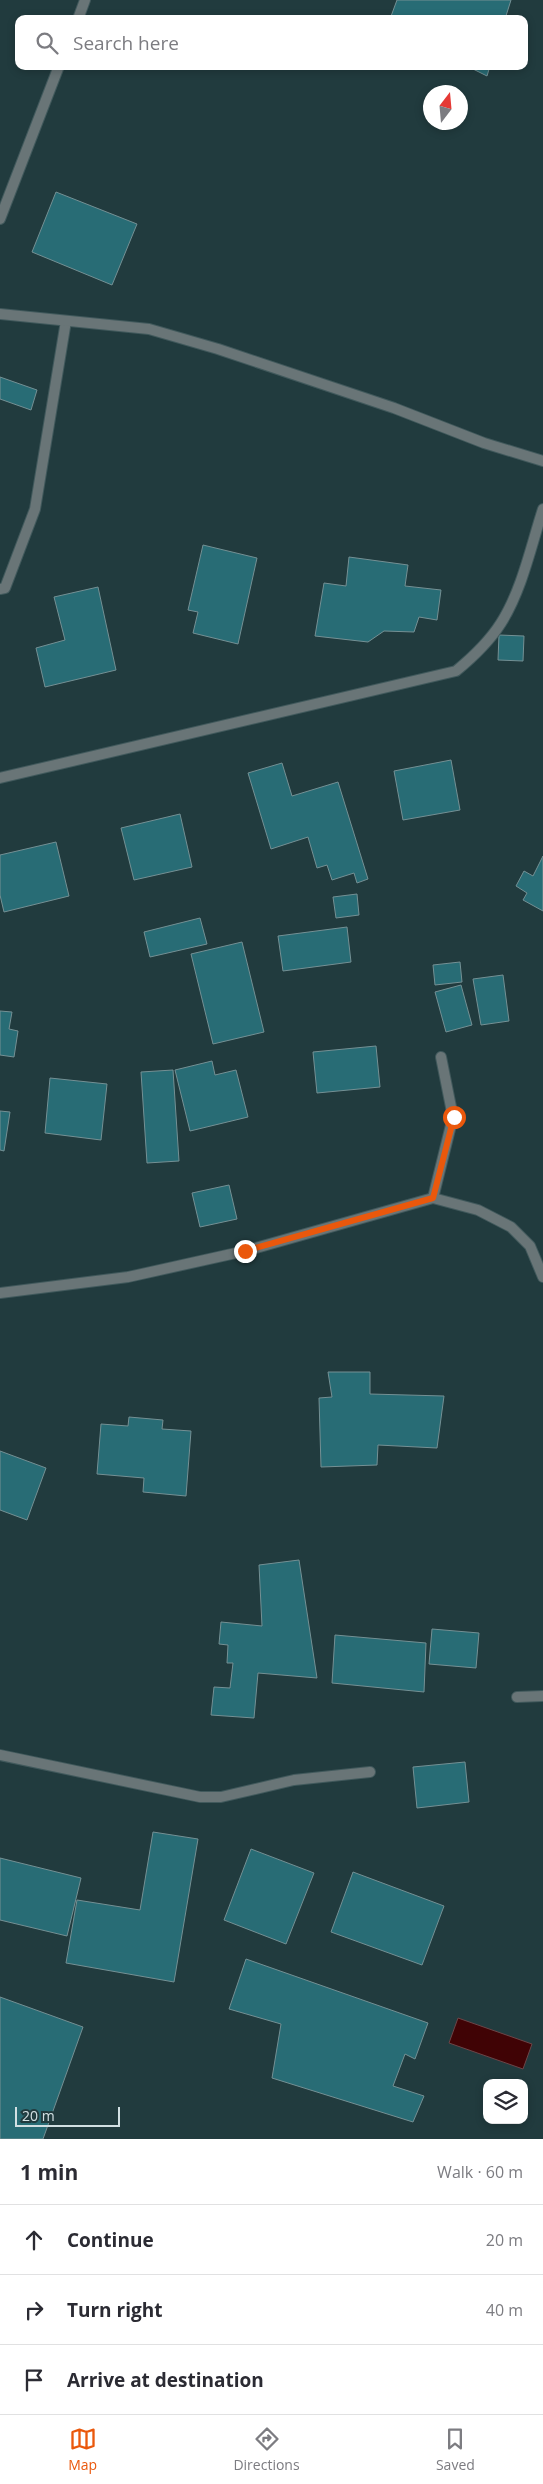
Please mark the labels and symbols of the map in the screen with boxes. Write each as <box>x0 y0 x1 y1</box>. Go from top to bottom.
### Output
north arrow <box>423 85 468 130</box>
route start <box>443 1106 466 1129</box>
route end <box>234 1240 257 1263</box>
scale bar <box>15 2104 120 2127</box>

